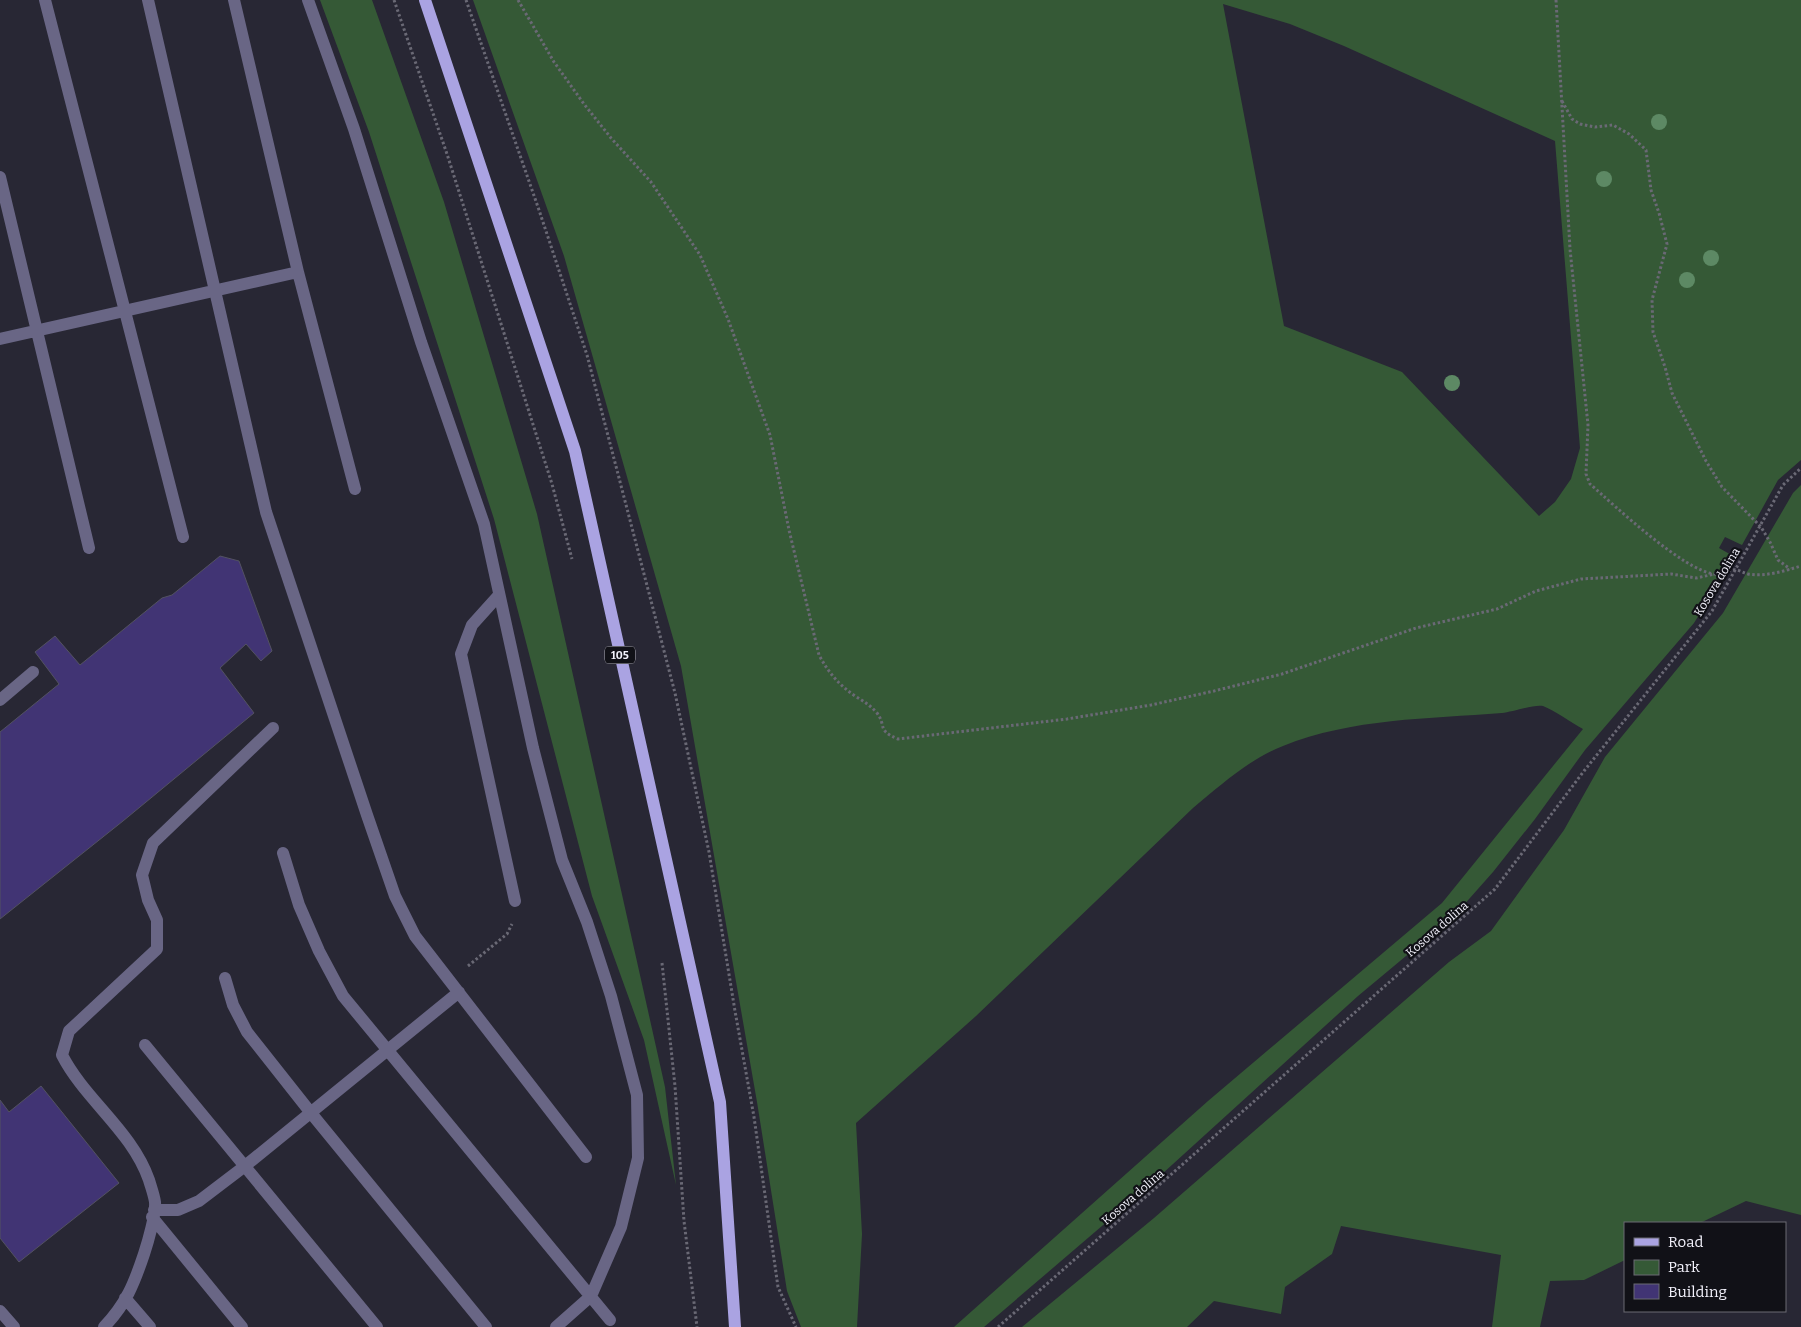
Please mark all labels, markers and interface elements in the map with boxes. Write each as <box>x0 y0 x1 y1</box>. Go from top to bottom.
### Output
street label: Kosova dolina <box>1691 545 1743 619</box>
road number: 105 <box>605 646 635 664</box>
street label: Kosova dolina <box>1403 898 1471 960</box>
street label: Kosova dolina <box>1099 1166 1167 1228</box>
legend <box>1624 1222 1786 1312</box>
text: Road <box>1668 1233 1703 1251</box>
text: Park <box>1668 1258 1700 1276</box>
text: Building <box>1668 1283 1727 1301</box>

